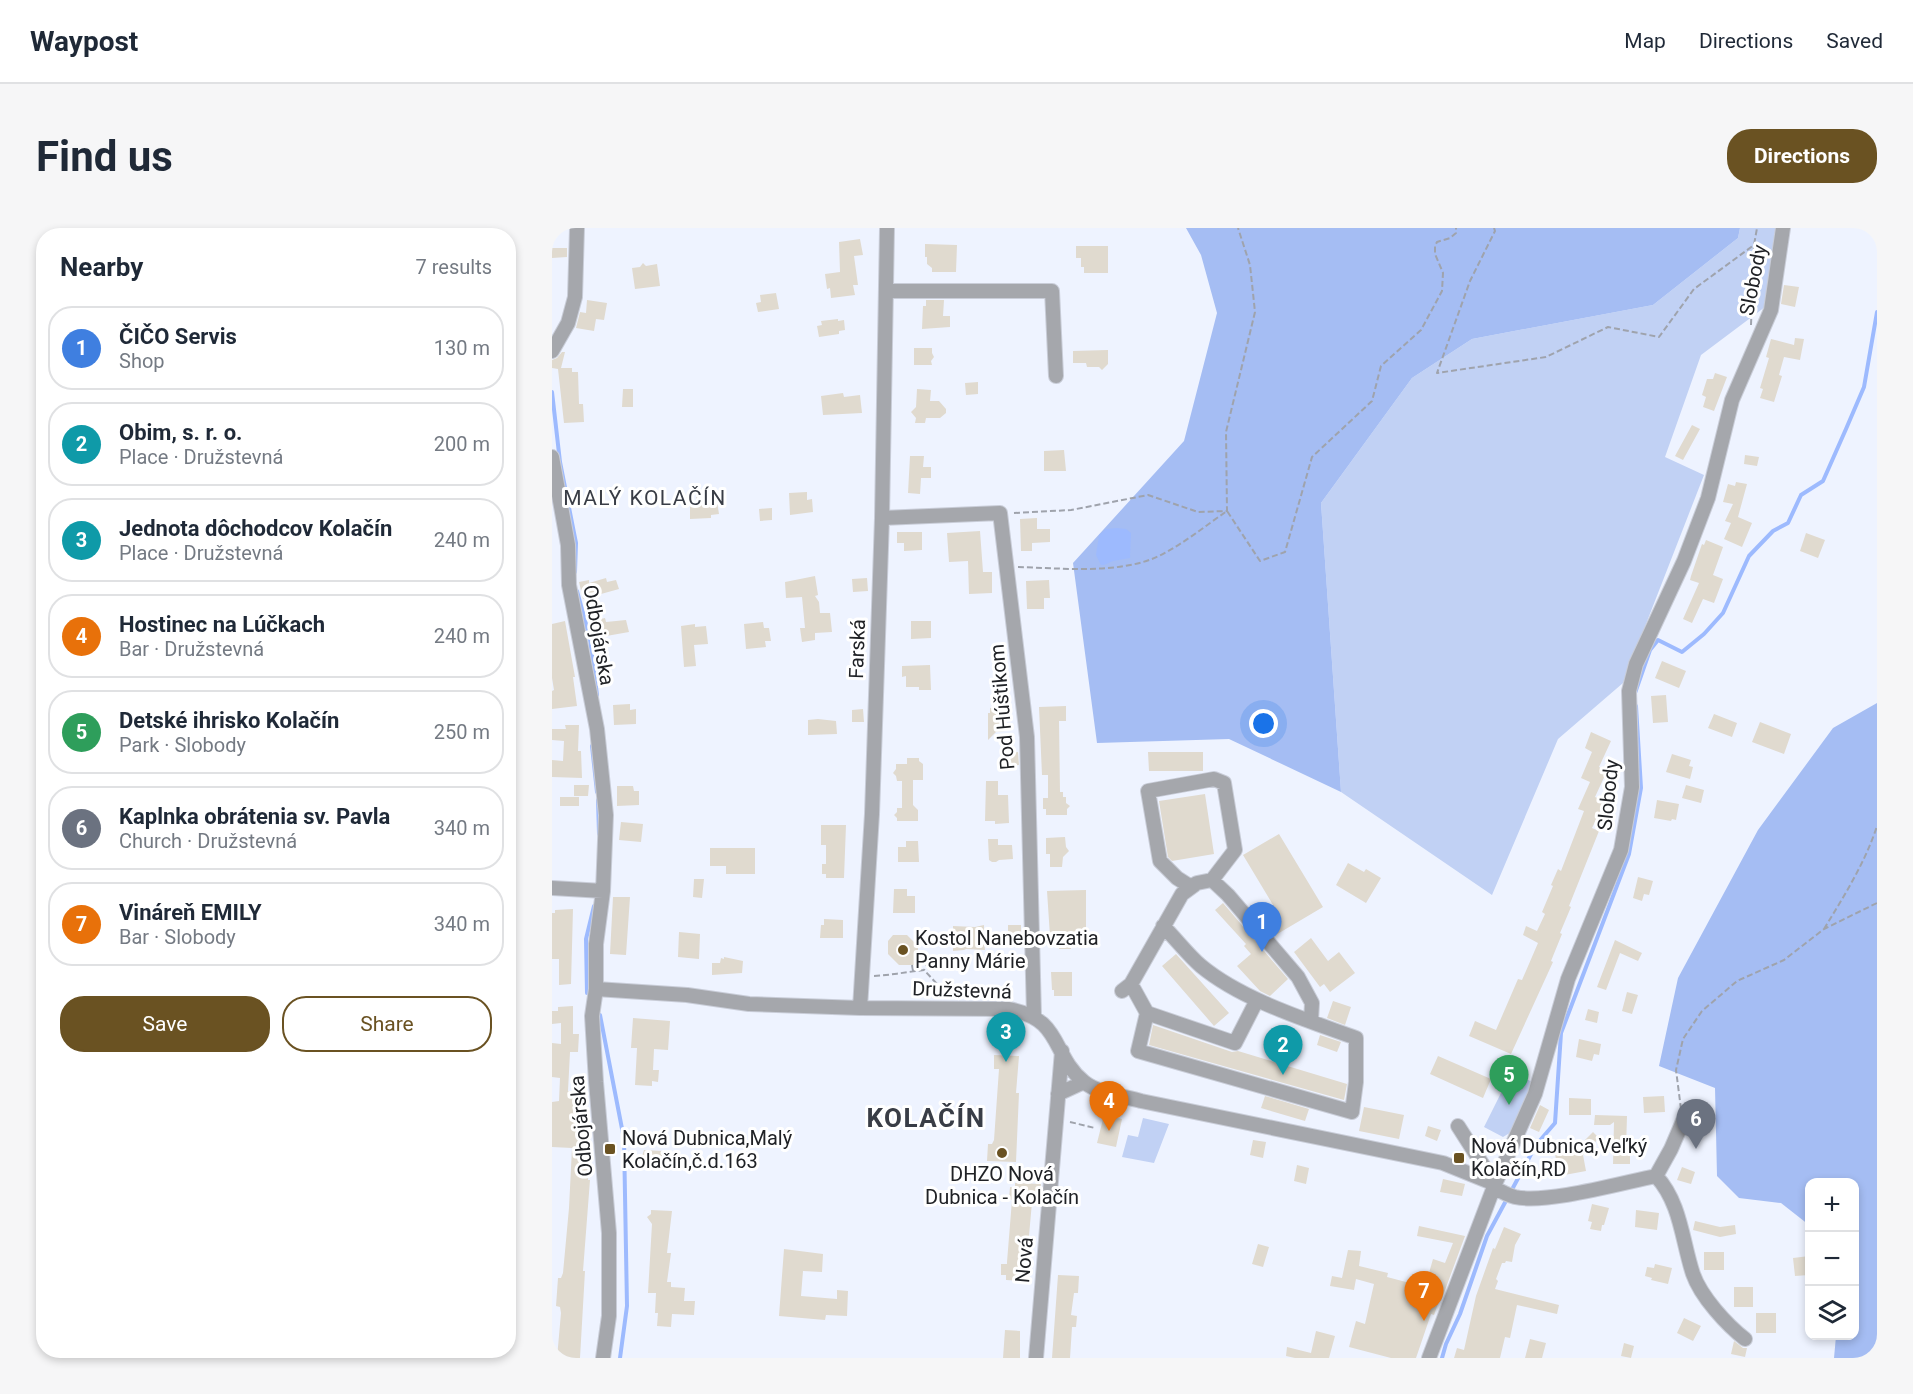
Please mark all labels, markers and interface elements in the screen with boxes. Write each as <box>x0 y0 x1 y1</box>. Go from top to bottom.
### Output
text: Waypost <box>30 25 138 58</box>
text: Map <box>1624 29 1666 53</box>
text: Directions <box>1699 29 1793 53</box>
text: Saved <box>1826 29 1883 53</box>
button: Directions <box>1727 129 1877 183</box>
text: Find us <box>36 132 173 181</box>
street label: Slobody <box>1734 242 1772 317</box>
text: Nearby <box>60 252 143 282</box>
text: 7 results <box>416 255 492 279</box>
text: ČIČO Servis <box>119 324 237 349</box>
text: 1 <box>76 336 87 360</box>
text: 130 m <box>434 336 490 360</box>
text: Shop <box>119 349 165 373</box>
text: Obim, s. r. o. <box>119 420 242 445</box>
text: 2 <box>76 432 87 456</box>
text: 200 m <box>434 432 490 456</box>
text: Place · Družstevná <box>119 445 283 469</box>
district label: MALÝ KOLAČÍN <box>563 486 727 510</box>
text: Jednota dôchodcov Kolačín <box>119 516 392 541</box>
text: 3 <box>76 528 87 552</box>
text: 240 m <box>434 528 490 552</box>
text: Place · Družstevná <box>119 541 283 565</box>
street label: Odbojárska <box>578 583 620 687</box>
text: Hostinec na Lúčkach <box>119 612 325 637</box>
street label: Farská <box>844 619 870 679</box>
text: 4 <box>76 624 87 648</box>
text: 240 m <box>434 624 490 648</box>
text: Bar · Družstevná <box>119 637 264 661</box>
street label: Pod Húštikom <box>985 643 1019 771</box>
text: Detské ihrisko Kolačín <box>119 708 339 733</box>
your location <box>1249 709 1278 738</box>
text: 5 <box>76 720 87 744</box>
text: 250 m <box>434 720 490 744</box>
text: Park · Slobody <box>119 733 246 757</box>
street label: Slobody <box>1592 758 1624 832</box>
text: Kaplnka obrátenia sv. Pavla <box>119 804 390 829</box>
text: 6 <box>76 816 87 840</box>
text: 340 m <box>434 816 490 840</box>
text: Church · Družstevná <box>119 829 297 853</box>
text: Vináreň EMILY <box>119 900 262 925</box>
pin: 1 <box>1242 902 1282 952</box>
text: 7 <box>76 912 87 936</box>
text: 340 m <box>434 912 490 936</box>
text: Bar · Slobody <box>119 925 236 949</box>
place label: Kostol Nanebovzatia Panny Márie <box>915 926 1099 973</box>
marker: Kostol Nanebovzatia Panny Márie <box>896 943 910 957</box>
street label: Družstevná <box>912 976 1012 1004</box>
button: Save <box>60 996 270 1052</box>
button: Share <box>282 996 492 1052</box>
pin: 3 <box>986 1012 1026 1062</box>
pin: 2 <box>1264 1026 1302 1075</box>
pin: 5 <box>1490 1056 1528 1105</box>
street label: Odbojárska <box>565 1074 597 1178</box>
pin: 4 <box>1090 1082 1128 1131</box>
pin: 6 <box>1676 1100 1716 1149</box>
district label: KOLAČÍN <box>866 1103 986 1133</box>
place label: Nová Dubnica,Malý Kolačín,č.d.163 <box>622 1126 793 1173</box>
place label: Nová Dubnica,Veľký Kolačín,RD <box>1471 1134 1648 1181</box>
marker: Nová Dubnica,Malý Kolačín,č.d.163 <box>603 1142 617 1156</box>
marker: DHZO Nová Dubnica - Kolačín <box>995 1146 1009 1160</box>
marker: Nová Dubnica,Veľký Kolačín,RD <box>1452 1151 1466 1165</box>
place label: DHZO Nová Dubnica - Kolačín <box>925 1162 1079 1209</box>
map controls <box>1805 1178 1859 1340</box>
button: + <box>1805 1178 1859 1232</box>
button: − <box>1805 1232 1859 1286</box>
street label: Nová <box>1010 1236 1038 1284</box>
pin: 7 <box>1404 1272 1444 1321</box>
button: layers <box>1805 1286 1859 1340</box>

